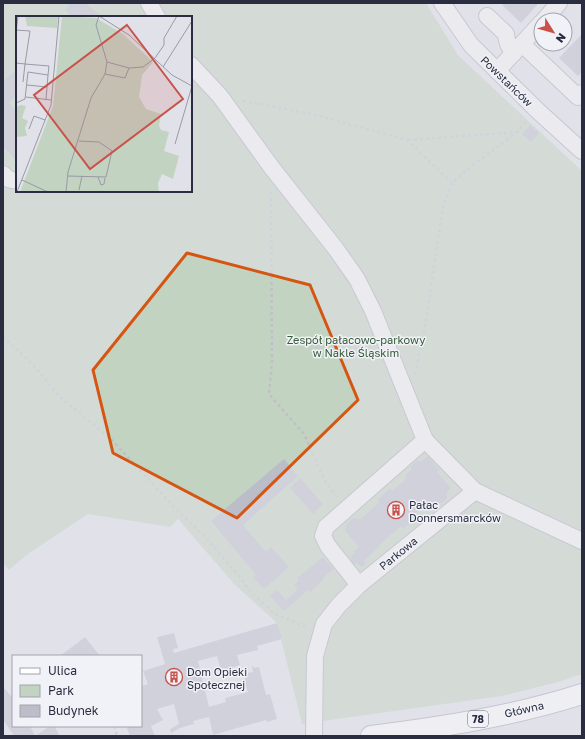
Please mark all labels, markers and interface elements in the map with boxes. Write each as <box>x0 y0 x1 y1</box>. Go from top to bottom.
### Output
north arrow <box>533 12 573 52</box>
inset map <box>16 16 192 192</box>
text: N <box>554 31 569 46</box>
street label: Powstańców <box>478 53 536 109</box>
park label: Zespół pałacowo-parkowy w Nakle Śląskim <box>287 333 425 359</box>
place label: Pałac Donnersmarcków <box>409 498 501 524</box>
building icon: Pałac Donnersmarcków <box>386 500 406 520</box>
street label: Parkowa <box>376 534 420 572</box>
legend <box>12 655 142 727</box>
text: Ulica <box>48 663 77 678</box>
place label: Dom Opieki Społecznej <box>187 665 247 691</box>
building icon: Dom Opieki Społecznej <box>164 667 184 687</box>
text: Park <box>48 683 74 698</box>
street label: Główna <box>503 698 545 720</box>
text: Budynek <box>48 703 99 718</box>
road number: 78 <box>468 711 488 727</box>

